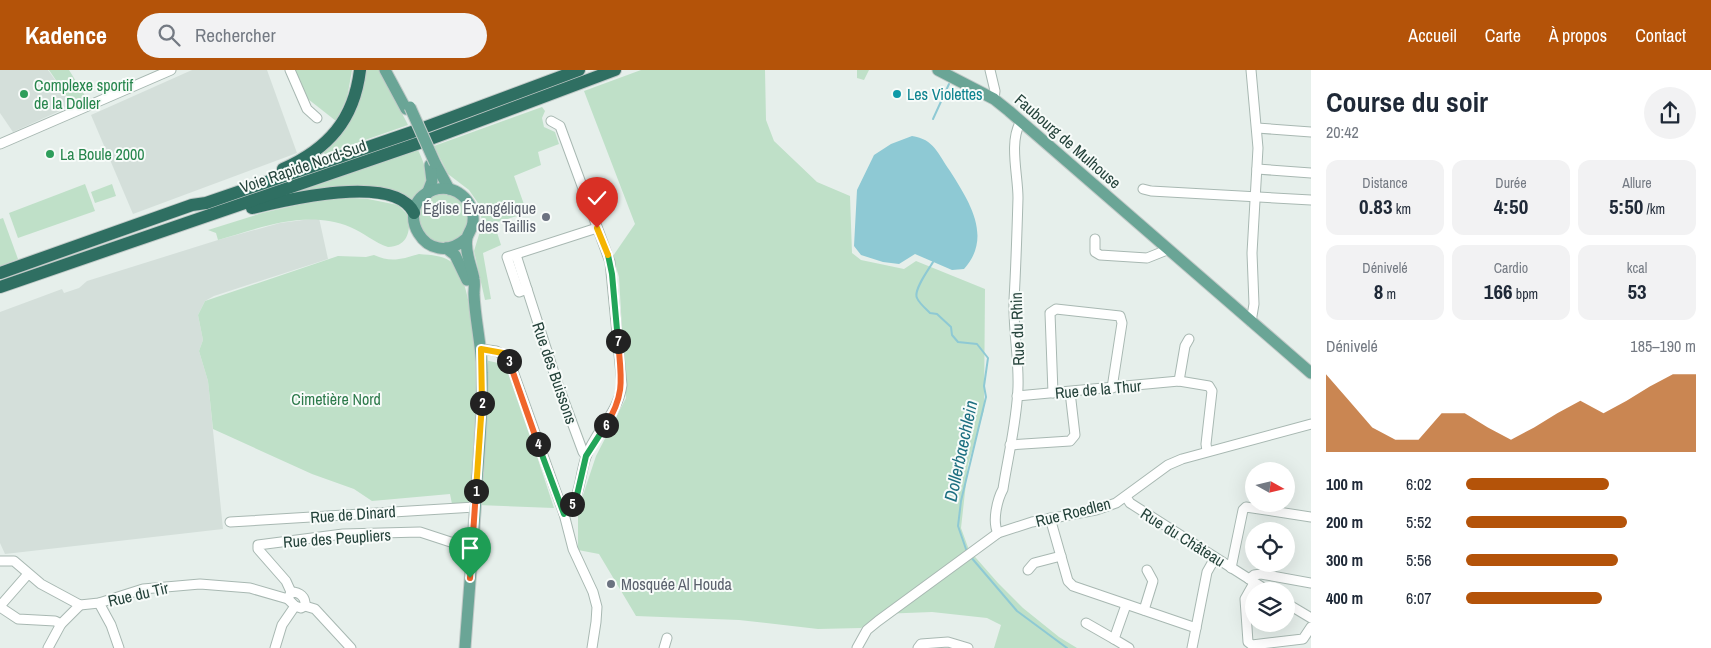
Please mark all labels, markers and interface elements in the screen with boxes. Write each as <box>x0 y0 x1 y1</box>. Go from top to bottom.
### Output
search box <box>137 13 487 58</box>
text: Kadence <box>25 19 107 51</box>
icon: search <box>155 21 183 49</box>
text: Rechercher <box>195 22 276 48</box>
text: Accueil <box>1408 23 1457 48</box>
text: Carte <box>1485 23 1521 48</box>
text: À propos <box>1549 23 1607 48</box>
text: Contact <box>1635 23 1686 48</box>
place label: Complexe sportif de la Doller <box>34 74 134 114</box>
place label: Les Violettes <box>907 83 983 105</box>
text: Course du soir <box>1326 83 1488 121</box>
button: share <box>1644 87 1696 139</box>
marker: Complexe sportif de la Doller <box>18 88 30 100</box>
marker: Les Violettes <box>891 88 903 100</box>
street label: Faubourg de Mulhouse <box>1010 89 1126 193</box>
text: 20:42 <box>1326 121 1359 143</box>
street label: Voie Rapide Nord-Sud <box>237 134 369 198</box>
place label: La Boule 2000 <box>60 143 145 165</box>
marker: La Boule 2000 <box>44 148 56 160</box>
text: Distance <box>1362 174 1408 192</box>
text: Durée <box>1495 174 1527 192</box>
text: Allure <box>1622 174 1652 192</box>
pin <box>576 177 618 228</box>
icon: check <box>583 184 611 212</box>
text: 0.83 <box>1359 192 1393 221</box>
text: 4:50 <box>1494 192 1528 221</box>
text: 5:50 <box>1609 192 1643 221</box>
place label: Église Évangélique des Taillis <box>423 197 536 237</box>
text: km <box>1393 200 1411 218</box>
text: /km <box>1643 200 1665 218</box>
marker: Église Évangélique des Taillis <box>540 211 552 223</box>
text: Dénivelé <box>1362 259 1408 277</box>
text: Cardio <box>1494 259 1528 277</box>
text: kcal <box>1627 259 1647 277</box>
text: 8 <box>1374 277 1383 306</box>
text: 166 <box>1484 277 1513 306</box>
text: 53 <box>1627 277 1647 306</box>
text: m <box>1383 285 1396 303</box>
text: bpm <box>1513 285 1538 303</box>
street label: Rue du Rhin <box>1005 292 1029 366</box>
street label: Rue des Buissons <box>527 319 583 427</box>
pin: 7 <box>606 328 630 354</box>
text: 7 <box>615 332 622 350</box>
text: Dénivelé <box>1326 335 1378 357</box>
text: 185–190 m <box>1630 335 1696 357</box>
pin: 3 <box>496 348 522 374</box>
text: 3 <box>506 352 513 370</box>
street label: Rue de la Thur <box>1054 374 1143 404</box>
park label: Cimetière Nord <box>291 388 381 410</box>
pin: 2 <box>470 390 494 416</box>
text: 2 <box>479 394 486 412</box>
water label: Dollerbaechlein <box>938 398 983 504</box>
pin: 6 <box>594 412 618 438</box>
text: 6 <box>603 416 610 434</box>
pin: 4 <box>526 432 550 456</box>
text: 4 <box>535 435 542 453</box>
north arrow <box>1245 462 1295 512</box>
map controls <box>1245 462 1295 632</box>
text: 100 m <box>1326 473 1363 495</box>
text: 6:02 <box>1406 473 1432 495</box>
pin: 1 <box>464 478 488 504</box>
text: 1 <box>473 482 480 500</box>
pin: 5 <box>560 492 584 516</box>
street label: Rue Roedlen <box>1033 492 1113 532</box>
text: 5 <box>569 495 576 513</box>
street label: Rue de Dinard <box>310 500 396 528</box>
street label: Rue du Château <box>1137 502 1229 572</box>
text: 200 m <box>1326 511 1363 533</box>
text: 5:52 <box>1406 511 1432 533</box>
button: locate <box>1245 522 1295 572</box>
street label: Rue des Peupliers <box>282 523 392 553</box>
pin <box>449 527 491 578</box>
icon: arrive <box>456 534 484 562</box>
text: 300 m <box>1326 549 1363 571</box>
text: 5:56 <box>1406 549 1432 571</box>
place label: Mosquée Al Houda <box>621 573 733 595</box>
street label: Rue du Tir <box>106 576 171 612</box>
marker: Mosquée Al Houda <box>605 578 617 590</box>
button: layers <box>1245 582 1295 632</box>
text: 400 m <box>1326 587 1363 609</box>
text: 6:07 <box>1406 587 1432 609</box>

